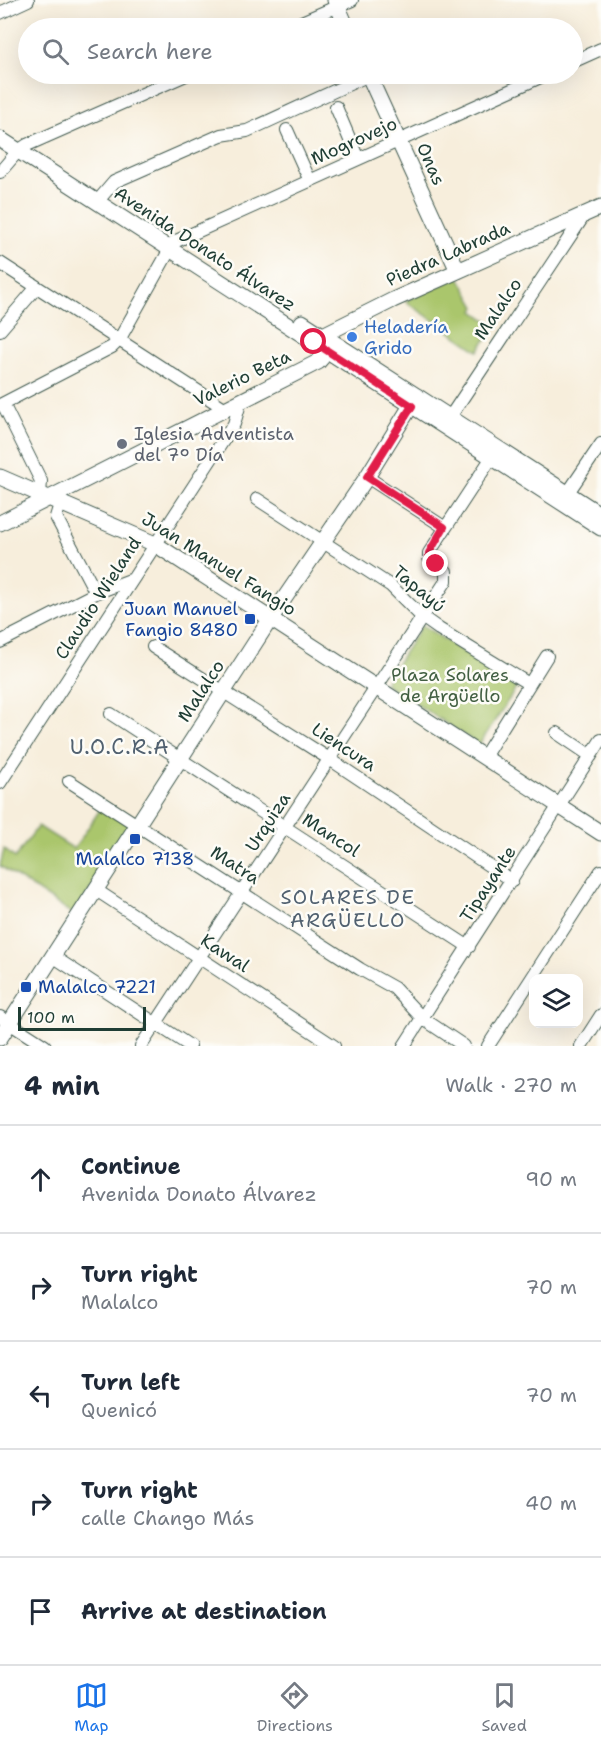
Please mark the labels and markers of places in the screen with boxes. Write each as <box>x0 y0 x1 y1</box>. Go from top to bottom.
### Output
place label: Heladería Grido <box>364 315 448 360</box>
marker: Heladería Grido <box>345 330 359 344</box>
place label: Iglesia Adventista del 7° Día <box>134 422 294 467</box>
marker: Iglesia Adventista del 7° Día <box>115 437 129 451</box>
place label: Juan Manuel Fangio 8480 <box>124 597 239 642</box>
marker: Juan Manuel Fangio 8480 <box>243 612 257 626</box>
marker: Malalco 7138 <box>128 832 142 846</box>
place label: Malalco 7138 <box>76 847 194 871</box>
place label: Malalco 7221 <box>38 975 156 999</box>
marker: Malalco 7221 <box>19 980 33 994</box>

